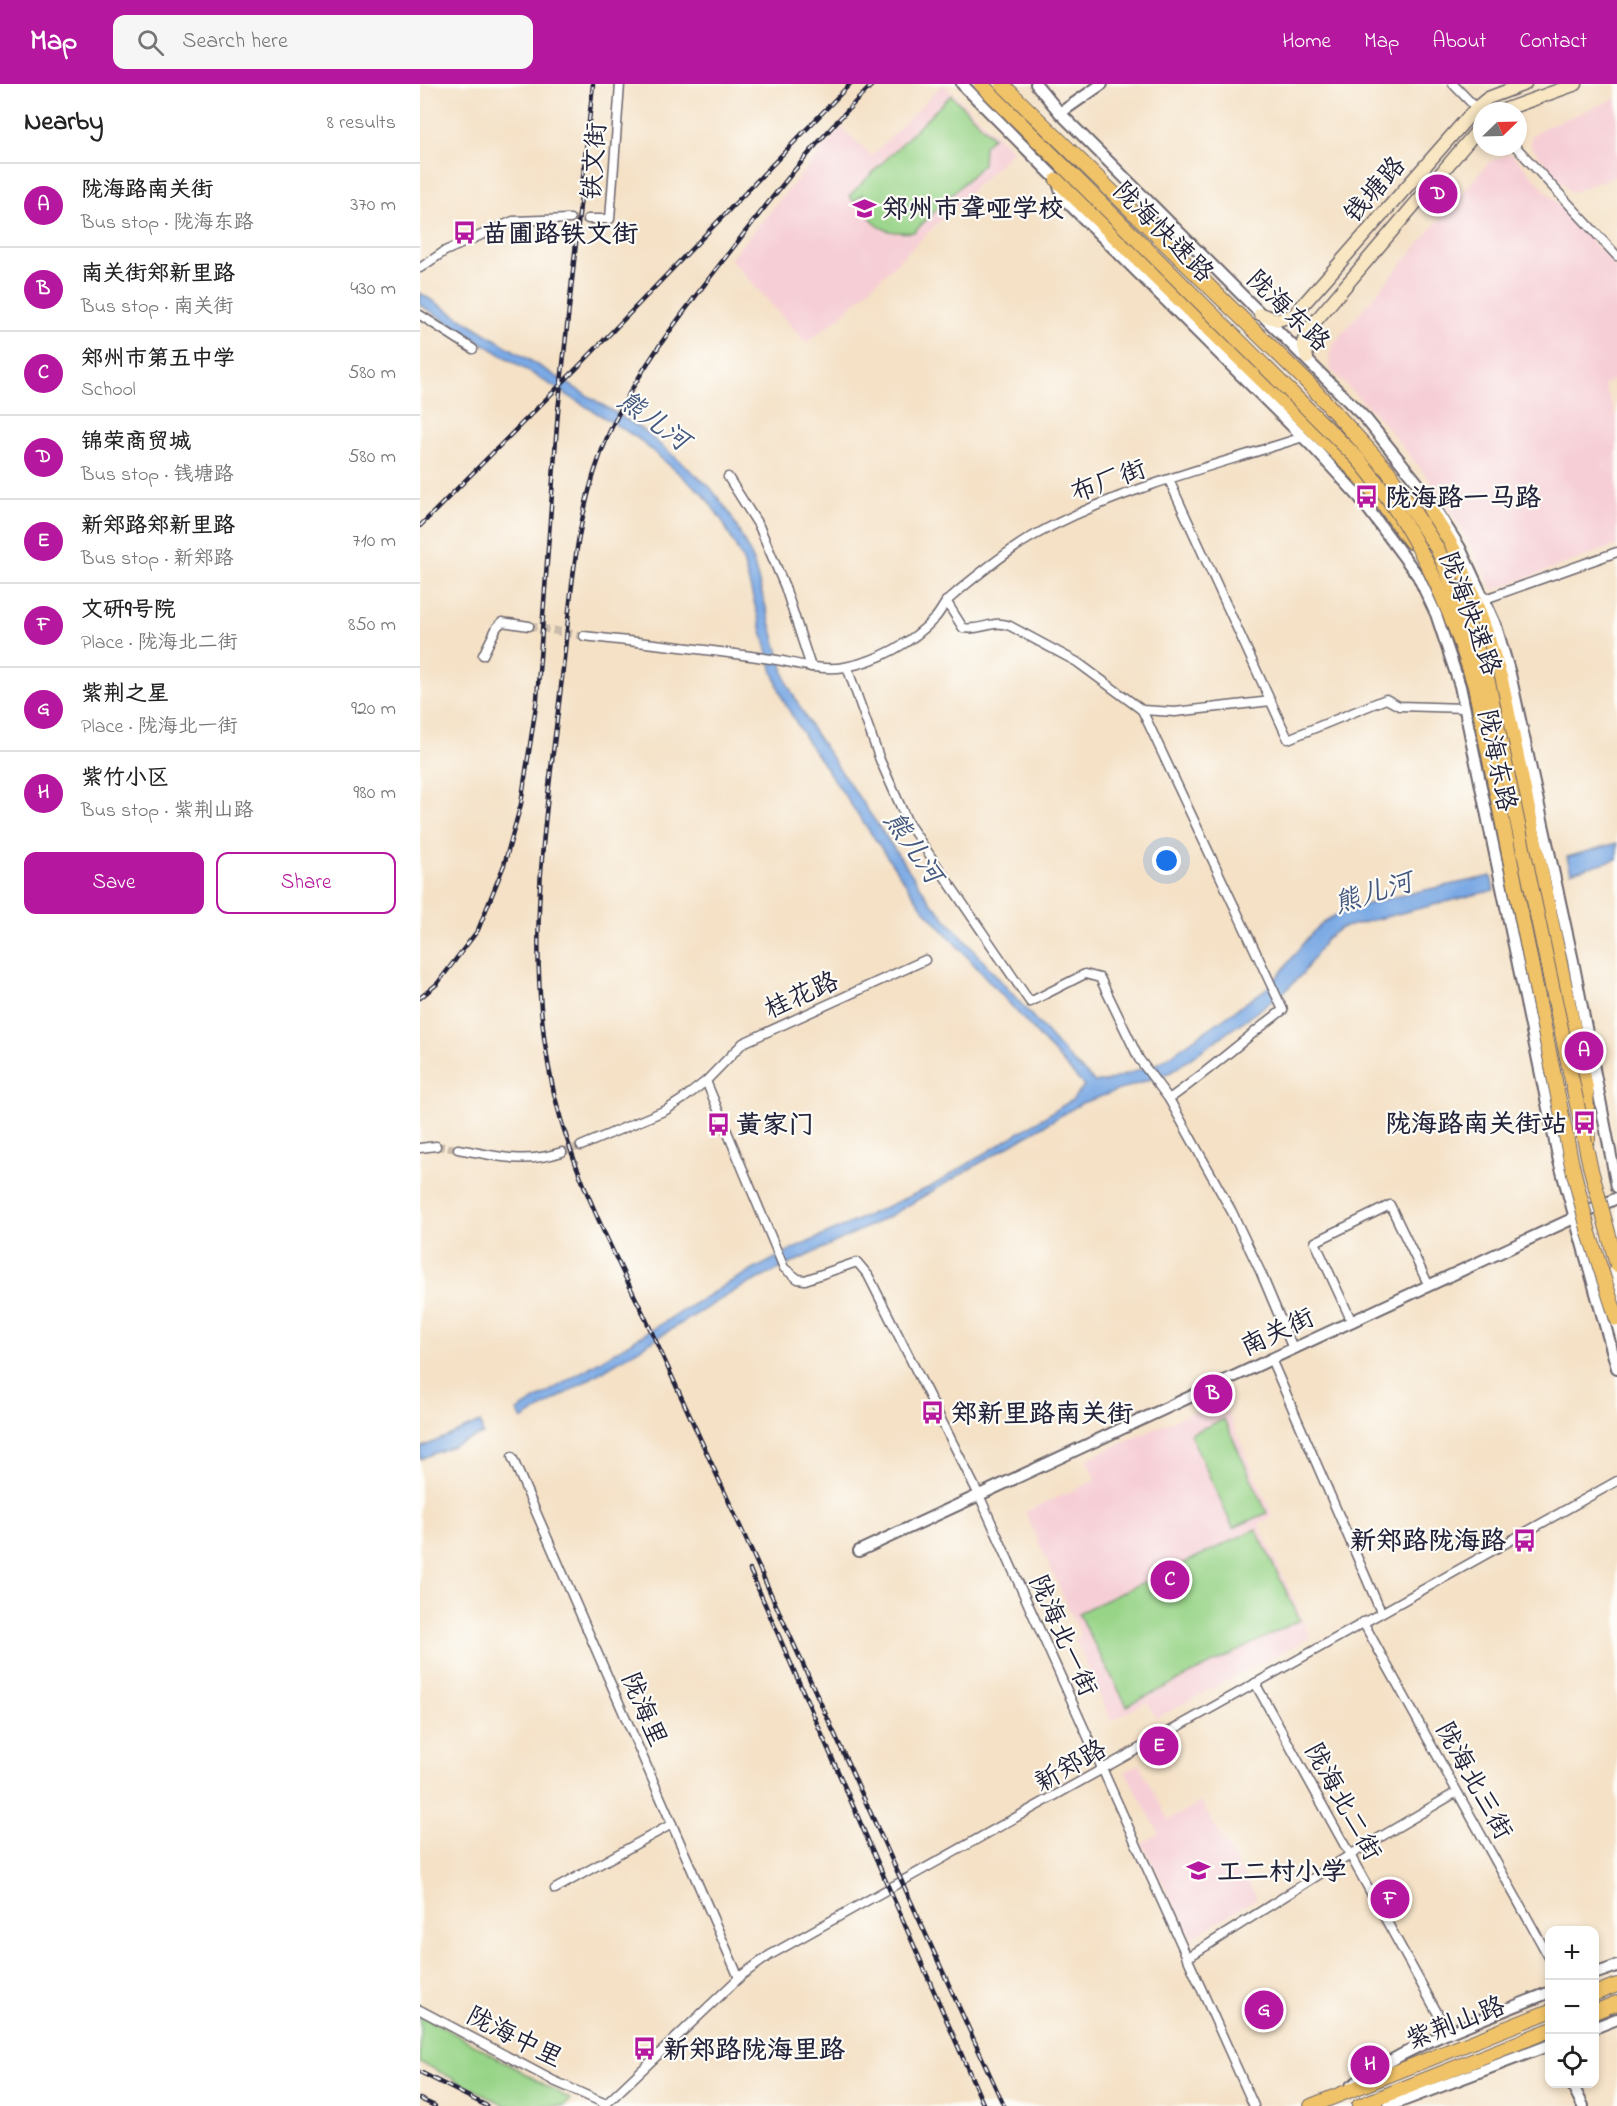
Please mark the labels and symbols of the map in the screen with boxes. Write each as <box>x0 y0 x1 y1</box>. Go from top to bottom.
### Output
north arrow <box>1473 102 1527 156</box>
street label: 铁文街 <box>574 121 618 201</box>
street label: 钱塘路 <box>1336 149 1416 233</box>
pin: D <box>1418 172 1458 216</box>
street label: 陇海快速路 <box>1102 174 1221 293</box>
place label: 郑州市聋哑学校 <box>882 192 1064 230</box>
school or university icon: 郑州市聋哑学校 <box>851 195 877 221</box>
place label: 苗圃路铁文街 <box>482 217 638 255</box>
bus stop icon: 苗圃路铁文街 <box>451 220 477 246</box>
street label: 陇海东路 <box>1236 262 1338 362</box>
water label: 熊儿河 <box>608 382 700 464</box>
street label: 布厂街 <box>1066 452 1152 514</box>
place label: 陇海路一马路 <box>1385 481 1541 519</box>
bus stop icon: 陇海路一马路 <box>1354 484 1380 510</box>
street label: 陇海快速路 <box>1427 547 1509 682</box>
street label: 陇海东路 <box>1466 706 1524 815</box>
water label: 熊儿河 <box>873 804 953 896</box>
your location <box>1152 846 1181 875</box>
water label: 熊儿河 <box>1329 863 1422 925</box>
street label: 桂花路 <box>759 964 846 1030</box>
pin: A <box>1564 1028 1604 1074</box>
place label: 陇海路南关街站 <box>1385 1107 1567 1145</box>
place label: 黄家门 <box>736 1108 814 1146</box>
bus stop icon: 陇海路南关街站 <box>1572 1110 1598 1136</box>
bus stop icon: 黄家门 <box>705 1111 731 1137</box>
street label: 南关街 <box>1235 1300 1322 1367</box>
pin: B <box>1194 1372 1232 1416</box>
place label: 郑新里路南关街 <box>951 1397 1133 1435</box>
bus stop icon: 郑新里路南关街 <box>920 1400 946 1426</box>
place label: 新郑路陇海路 <box>1350 1524 1506 1562</box>
bus stop icon: 新郑路陇海路 <box>1511 1527 1537 1553</box>
pin: C <box>1150 1558 1190 1602</box>
street label: 陇海北一街 <box>1017 1569 1105 1703</box>
street label: 陇海里 <box>610 1667 675 1754</box>
street label: 陇海北三街 <box>1424 1715 1521 1848</box>
pin: E <box>1140 1724 1178 1768</box>
street label: 新郑路 <box>1028 1732 1115 1804</box>
street label: 陇海北二街 <box>1293 1736 1390 1869</box>
place label: 工二村小学 <box>1217 1855 1347 1893</box>
school or university icon: 工二村小学 <box>1186 1858 1212 1884</box>
pin: F <box>1370 1876 1410 1922</box>
pin: G <box>1244 1988 1284 2032</box>
street label: 紫荆山路 <box>1401 1988 1511 2061</box>
street label: 陇海中里 <box>459 1998 569 2079</box>
place label: 新郑路陇海里路 <box>663 2033 845 2071</box>
bus stop icon: 新郑路陇海里路 <box>632 2036 658 2062</box>
pin: H <box>1350 2042 1390 2088</box>

